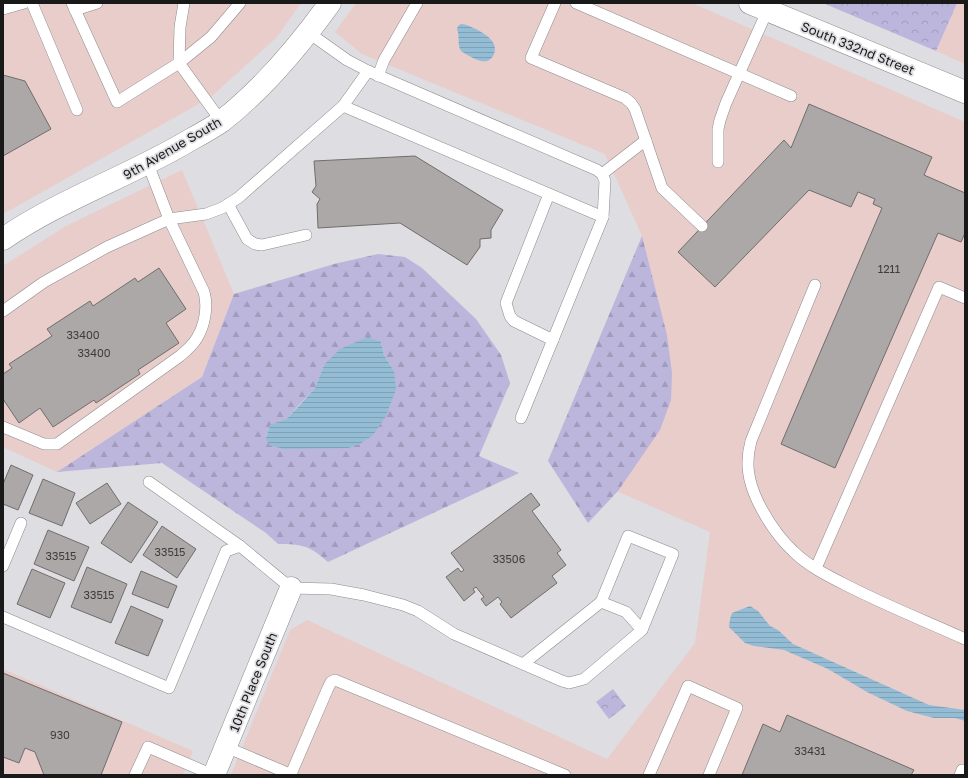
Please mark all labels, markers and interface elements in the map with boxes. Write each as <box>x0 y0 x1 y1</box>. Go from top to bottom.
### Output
street label: South 332nd Street <box>799 18 917 78</box>
street label: 9th Avenue South <box>120 113 224 183</box>
house number: 1211 <box>878 262 900 275</box>
house number: 33400 <box>66 328 100 341</box>
house number: 33400 <box>77 346 111 359</box>
house number: 33515 <box>155 545 185 558</box>
house number: 33515 <box>46 549 76 562</box>
house number: 33506 <box>493 552 526 565</box>
house number: 33515 <box>84 588 114 601</box>
street label: 10th Place South <box>226 630 280 734</box>
house number: 930 <box>50 728 70 741</box>
house number: 33431 <box>794 744 826 757</box>

